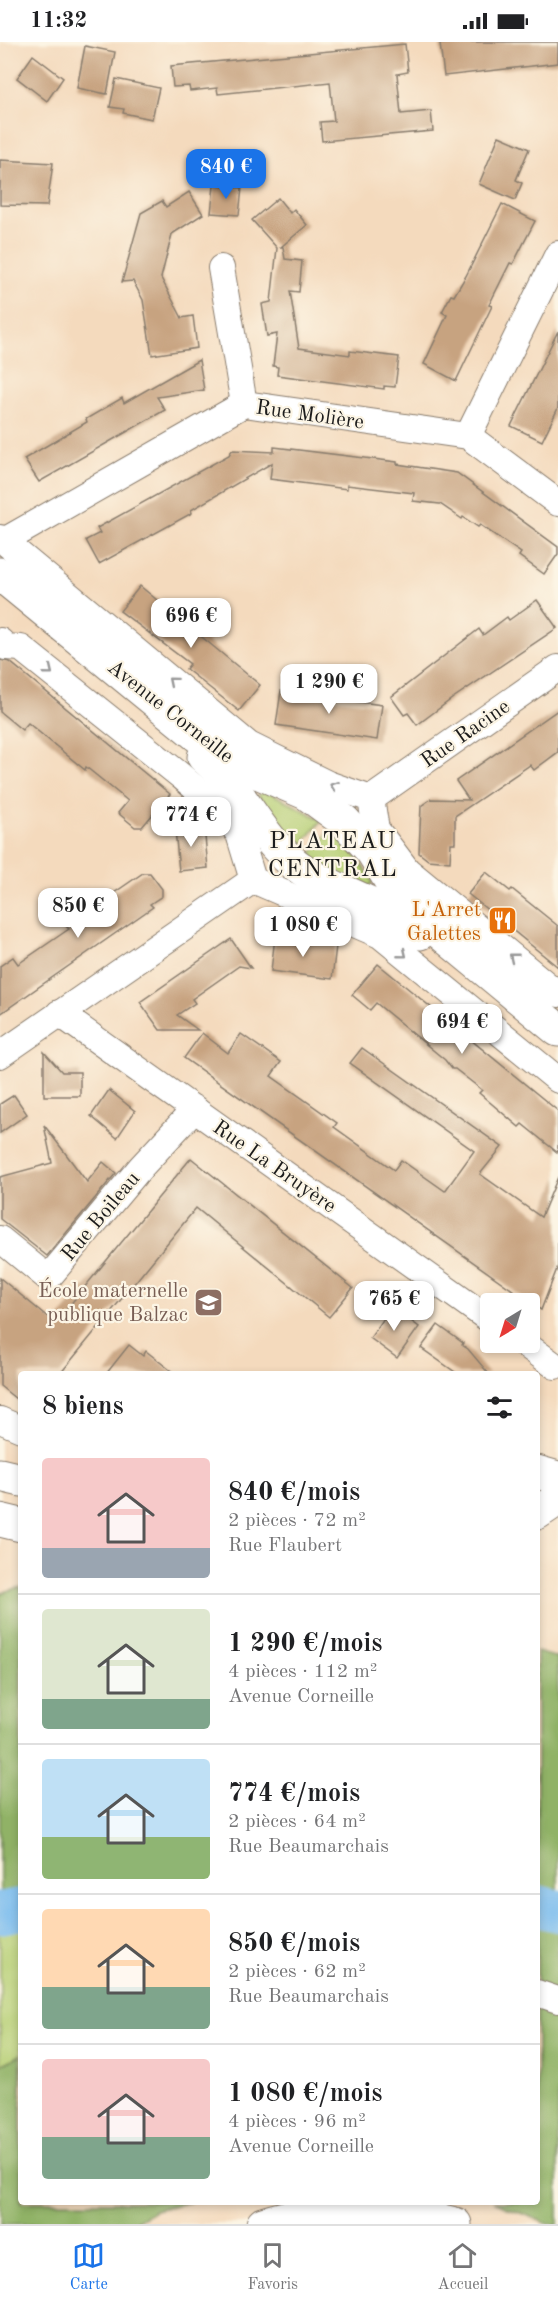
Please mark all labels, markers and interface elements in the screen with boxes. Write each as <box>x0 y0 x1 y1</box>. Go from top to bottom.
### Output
text: 11:32 <box>30 10 87 32</box>
pin: 840 € <box>184 149 268 200</box>
text: 840 € <box>200 158 252 178</box>
street label: Rue Molière <box>254 397 365 433</box>
pin: 696 € <box>149 598 233 649</box>
text: 696 € <box>165 607 217 627</box>
street label: Avenue Corneille <box>103 657 237 768</box>
one-way arrow <box>42 663 53 674</box>
pin: 1 290 € <box>274 664 384 715</box>
text: 1 290 € <box>294 673 364 693</box>
one-way arrow <box>168 677 179 688</box>
street label: Rue Racine <box>418 696 514 772</box>
one-way arrow <box>329 780 340 793</box>
pin: 774 € <box>149 797 233 848</box>
text: 774 € <box>165 806 217 826</box>
district label: PLATEAU CENTRAL <box>268 830 398 882</box>
pin: 850 € <box>36 888 120 939</box>
text: 850 € <box>52 897 104 917</box>
place label: L'Arret Galettes <box>407 900 481 945</box>
restaurant icon: L'Arret Galettes <box>486 905 518 937</box>
pin: 1 080 € <box>248 907 358 958</box>
text: 1 080 € <box>268 916 338 936</box>
one-way arrow <box>396 947 407 958</box>
one-way arrow <box>509 953 520 964</box>
pin: 694 € <box>420 1004 504 1055</box>
text: 694 € <box>436 1013 488 1033</box>
street label: Rue La Bruyère <box>209 1117 340 1217</box>
street label: Rue Boileau <box>58 1168 144 1266</box>
place label: École maternelle publique Balzac <box>38 1277 188 1326</box>
pin: 765 € <box>352 1281 436 1332</box>
school or university icon: École maternelle publique Balzac <box>193 1286 225 1318</box>
text: 765 € <box>368 1290 420 1310</box>
north arrow <box>480 1293 540 1353</box>
map controls <box>480 1293 540 1353</box>
icon: filters <box>483 1391 516 1424</box>
text: 8 biens <box>42 1394 124 1420</box>
text: 840 €/mois <box>228 1480 360 1506</box>
icon: home <box>90 1482 162 1554</box>
text: 2 pièces · 72 m² <box>228 1511 366 1531</box>
text: Rue Flaubert <box>228 1536 342 1556</box>
text: 1 290 €/mois <box>228 1631 382 1657</box>
icon: home <box>90 1633 162 1705</box>
text: 4 pièces · 112 m² <box>228 1662 377 1682</box>
text: Avenue Corneille <box>228 1687 374 1707</box>
text: 774 €/mois <box>228 1781 360 1807</box>
icon: home <box>90 1783 162 1855</box>
text: 2 pièces · 64 m² <box>228 1812 366 1832</box>
text: Rue Beaumarchais <box>228 1837 389 1857</box>
text: 850 €/mois <box>228 1931 360 1957</box>
icon: home <box>90 1933 162 2005</box>
text: 2 pièces · 62 m² <box>228 1962 366 1982</box>
text: Rue Beaumarchais <box>228 1987 389 2007</box>
text: 1 080 €/mois <box>228 2081 382 2107</box>
icon: home <box>90 2083 162 2155</box>
text: 4 pièces · 96 m² <box>228 2112 366 2132</box>
text: Avenue Corneille <box>228 2137 374 2157</box>
tab: Carte <box>70 2239 108 2295</box>
tab: Favoris <box>247 2239 298 2295</box>
tab: Accueil <box>438 2239 488 2295</box>

